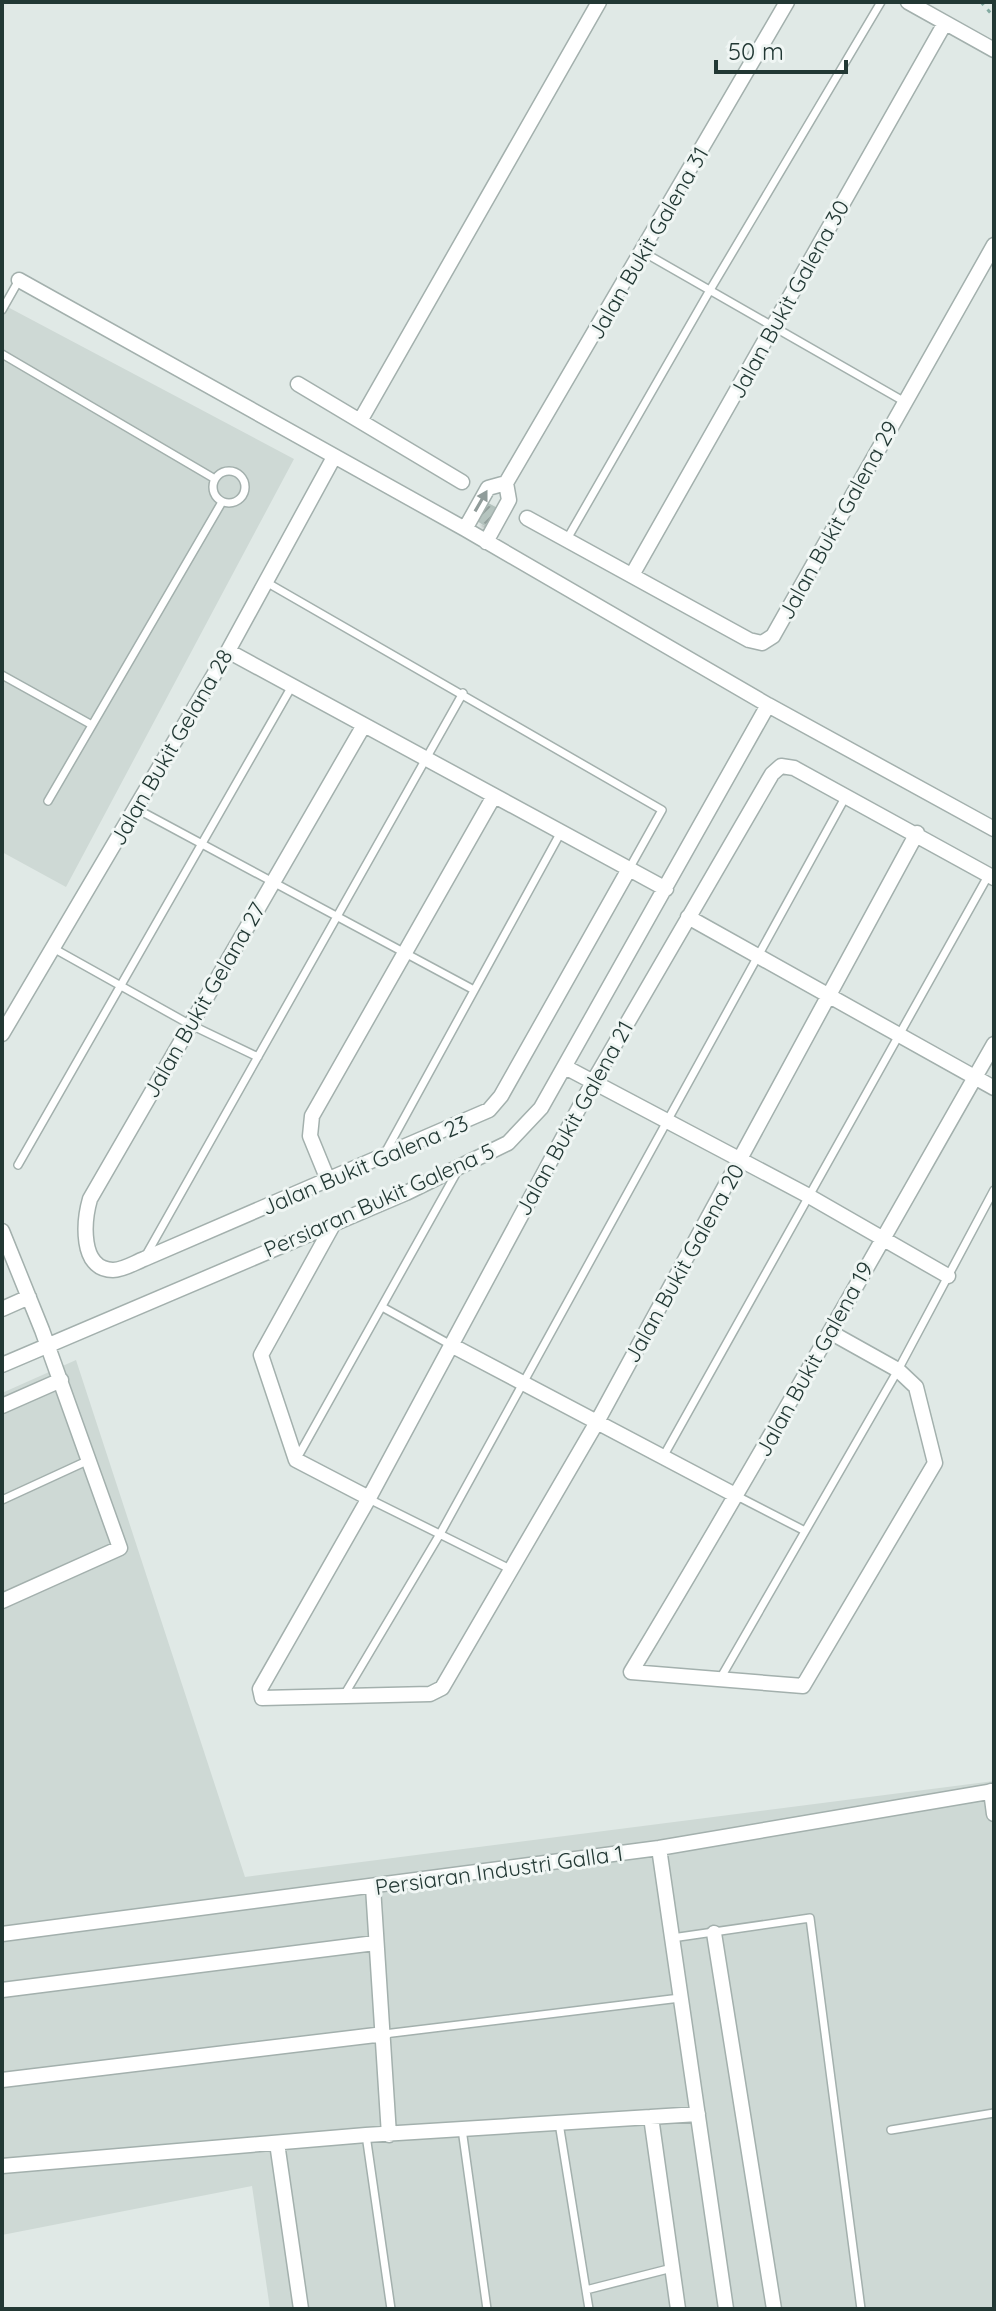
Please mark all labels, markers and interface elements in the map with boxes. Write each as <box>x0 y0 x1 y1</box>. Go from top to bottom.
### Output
scale bar <box>716 24 846 74</box>
text: 50 m <box>728 36 784 66</box>
street label: Jalan Bukit Galena 31 <box>581 142 715 344</box>
street label: Jalan Bukit Galena 30 <box>723 195 855 403</box>
street label: Jalan Bukit Galena 29 <box>772 416 904 624</box>
one-way arrow <box>474 490 488 512</box>
street label: Jalan Bukit Gelana 28 <box>103 644 239 850</box>
street label: Jalan Bukit Gelana 27 <box>137 897 271 1103</box>
street label: Jalan Bukit Galena 21 <box>509 1016 639 1220</box>
street label: Jalan Bukit Galena 23 <box>257 1109 473 1221</box>
street label: Persiaran Bukit Galena 5 <box>259 1136 499 1264</box>
street label: Jalan Bukit Galena 20 <box>618 1159 750 1367</box>
street label: Jalan Bukit Galena 19 <box>749 1257 879 1461</box>
street label: Persiaran Industri Galla 1 <box>373 1839 625 1901</box>

